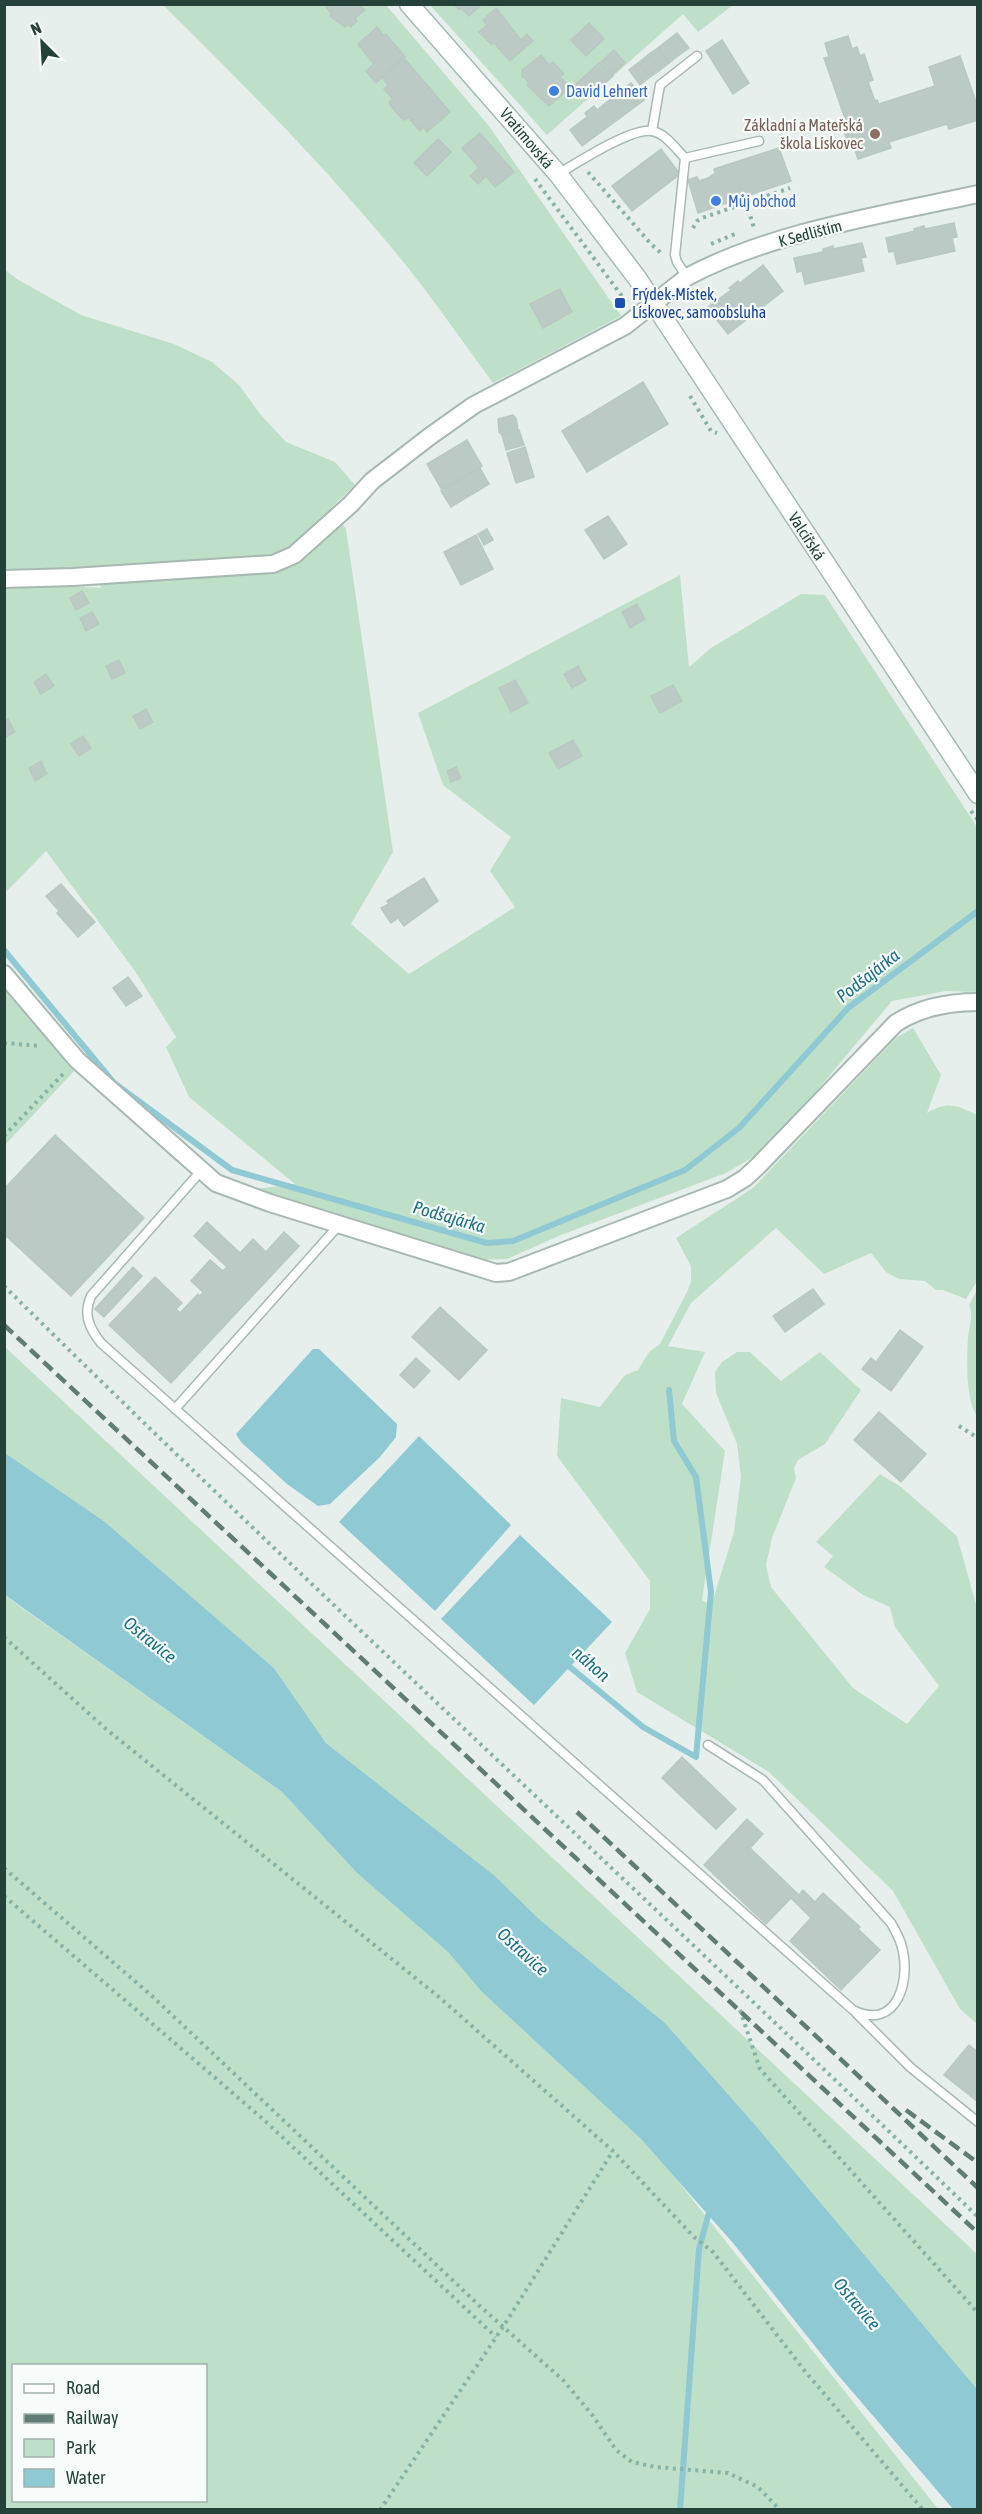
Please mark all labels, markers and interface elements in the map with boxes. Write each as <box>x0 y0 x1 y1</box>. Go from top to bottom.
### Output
north arrow <box>12 12 72 72</box>
text: N <box>28 18 44 38</box>
place label: David Lehnert <box>566 82 648 100</box>
marker: David Lehnert <box>547 84 561 98</box>
street label: Vratimovská <box>496 104 558 172</box>
place label: Základní a Mateřská škola Lískovec <box>744 116 863 152</box>
marker: Základní a Mateřská škola Lískovec <box>868 127 882 141</box>
place label: Můj obchod <box>728 192 796 211</box>
marker: Můj obchod <box>709 194 723 208</box>
street label: K Sedlištím <box>776 216 844 250</box>
place label: Frýdek-Místek, Lískovec, samoobsluha <box>632 285 766 321</box>
marker: Frýdek-Místek, Lískovec, samoobsluha <box>613 296 627 310</box>
street label: Valcířská <box>785 509 829 563</box>
water label: Podšajárka <box>832 944 904 1007</box>
water label: Podšajárka <box>411 1196 488 1237</box>
water label: Ostravice <box>120 1612 181 1667</box>
water label: náhon <box>568 1642 615 1686</box>
water label: Ostravice <box>493 1923 553 1980</box>
water label: Ostravice <box>830 2273 885 2334</box>
legend <box>12 2364 207 2502</box>
text: Road <box>66 2377 100 2398</box>
text: Railway <box>66 2407 118 2428</box>
text: Park <box>66 2437 96 2458</box>
text: Water <box>66 2467 106 2488</box>

